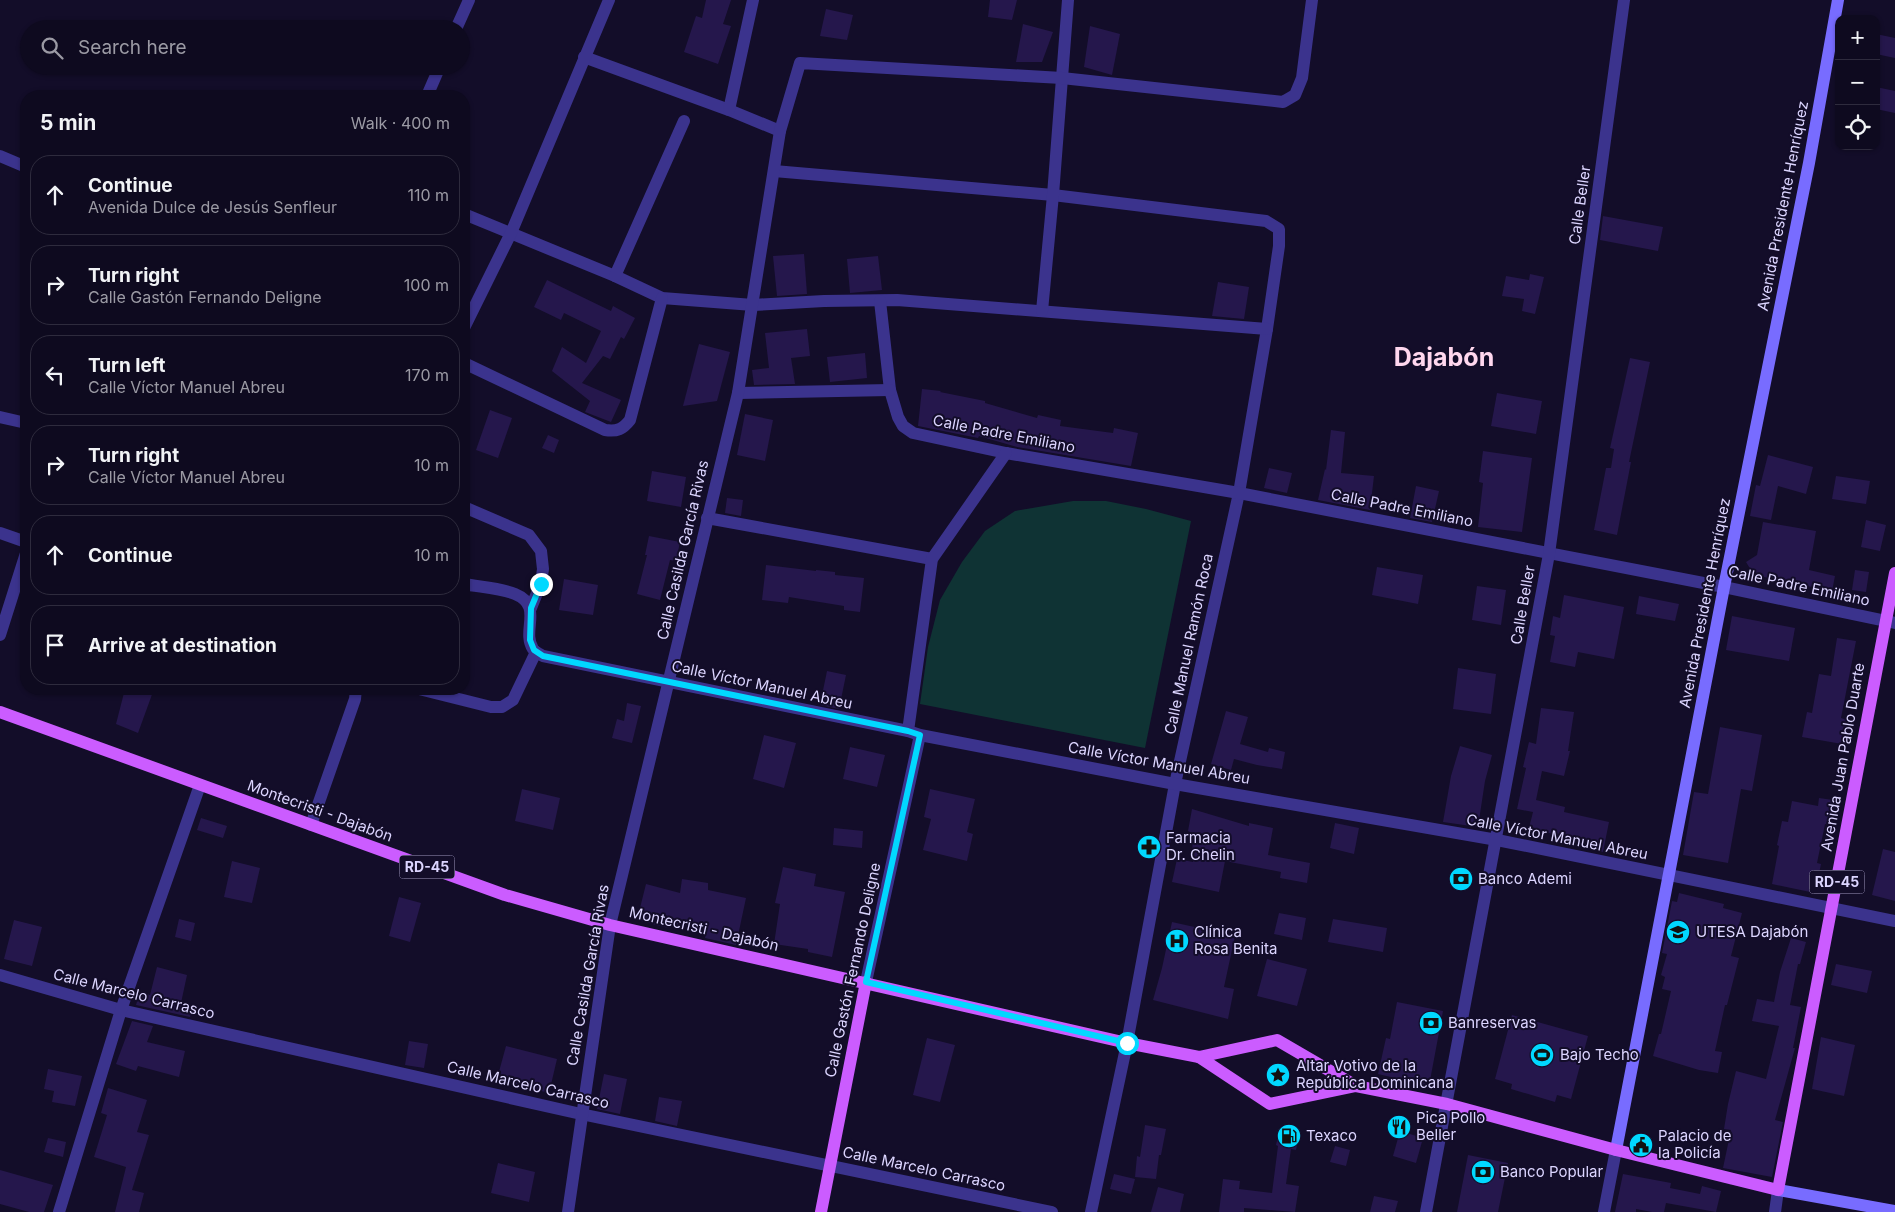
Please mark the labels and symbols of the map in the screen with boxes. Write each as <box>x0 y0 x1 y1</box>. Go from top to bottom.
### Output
street label: Avenida Presidente Henríquez <box>1753 99 1812 312</box>
street label: Calle Beller <box>1565 164 1595 246</box>
district label: Dajabón <box>1394 342 1494 372</box>
street label: Calle Padre Emiliano <box>931 410 1077 457</box>
street label: Calle Casilda García Rivas <box>653 458 712 642</box>
street label: Calle Padre Emiliano <box>1329 484 1475 531</box>
street label: Avenida Presidente Henríquez <box>1675 496 1734 709</box>
street label: Calle Manuel Ramón Roca <box>1160 552 1217 736</box>
street label: Calle Padre Emiliano <box>1726 561 1872 610</box>
street label: Calle Beller <box>1506 564 1539 646</box>
route end <box>530 573 553 596</box>
street label: Calle Víctor Manuel Abreu <box>670 656 854 713</box>
street label: Avenida Juan Pablo Duarte <box>1817 661 1868 853</box>
street label: Calle Víctor Manuel Abreu <box>1067 737 1252 788</box>
street label: Montecristi - Dajabón <box>245 775 395 846</box>
street label: Calle Víctor Manuel Abreu <box>1465 810 1650 863</box>
place label: Farmacia Dr. Chelin <box>1166 828 1235 864</box>
pharmacy icon: Farmacia Dr. Chelin <box>1136 834 1162 860</box>
road number: RD-45 <box>400 856 454 879</box>
street label: Calle Gastón Fernando Deligne <box>820 861 885 1079</box>
bank icon: Banco Ademi <box>1448 866 1474 892</box>
place label: Banco Ademi <box>1478 869 1572 888</box>
road number: RD-45 <box>1810 870 1864 894</box>
street label: Calle Casilda García Rivas <box>562 883 613 1067</box>
street label: Montecristi - Dajabón <box>627 902 781 955</box>
school or university icon: UTESA Dajabón <box>1665 919 1691 945</box>
place label: Clínica Rosa Benita <box>1194 922 1277 958</box>
place label: UTESA Dajabón <box>1696 922 1808 941</box>
hospital icon: Clínica Rosa Benita <box>1164 928 1190 954</box>
street label: Calle Marcelo Carrasco <box>51 964 217 1023</box>
bank icon: Banreservas <box>1418 1010 1444 1036</box>
place label: Banreservas <box>1448 1013 1537 1032</box>
route start <box>1116 1032 1139 1055</box>
sports icon: Bajo Techo <box>1529 1042 1555 1068</box>
place label: Bajo Techo <box>1560 1045 1639 1064</box>
place label: Altar Votivo de la República Dominicana <box>1296 1056 1454 1092</box>
street label: Calle Marcelo Carrasco <box>445 1057 611 1112</box>
place icon: Altar Votivo de la República Dominicana <box>1265 1062 1291 1088</box>
place label: Pica Pollo Beller <box>1416 1108 1485 1144</box>
restaurant icon: Pica Pollo Beller <box>1386 1114 1412 1140</box>
fuel station icon: Texaco <box>1276 1123 1302 1149</box>
place label: Texaco <box>1306 1126 1357 1145</box>
place label: Palacio de la Policía <box>1658 1126 1731 1162</box>
public building icon: Palacio de la Policía <box>1628 1132 1654 1158</box>
street label: Calle Marcelo Carrasco <box>841 1142 1007 1195</box>
bank icon: Banco Popular <box>1470 1159 1496 1185</box>
place label: Banco Popular <box>1500 1162 1603 1181</box>

